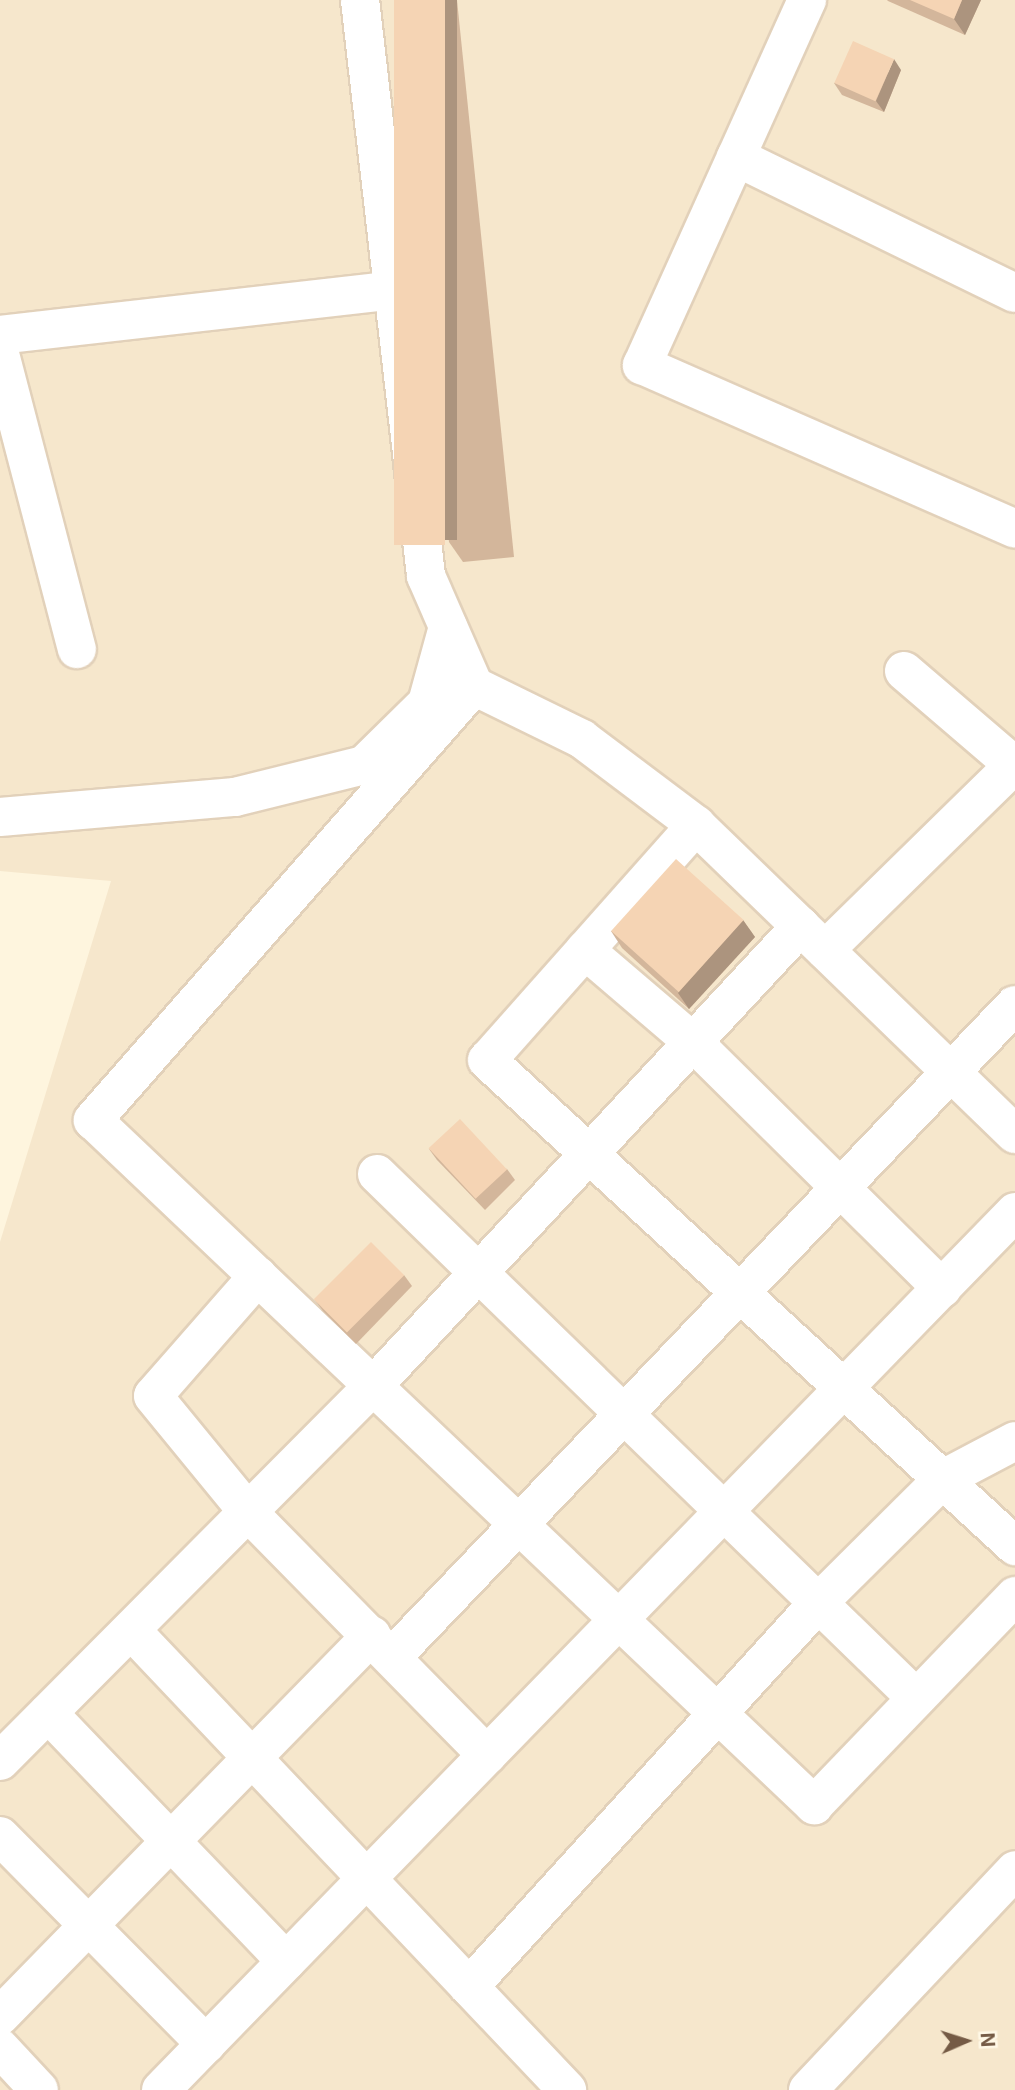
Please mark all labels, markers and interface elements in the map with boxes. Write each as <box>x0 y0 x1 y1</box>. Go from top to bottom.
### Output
north arrow <box>931 2006 1001 2076</box>
text: N <box>976 2032 999 2048</box>

